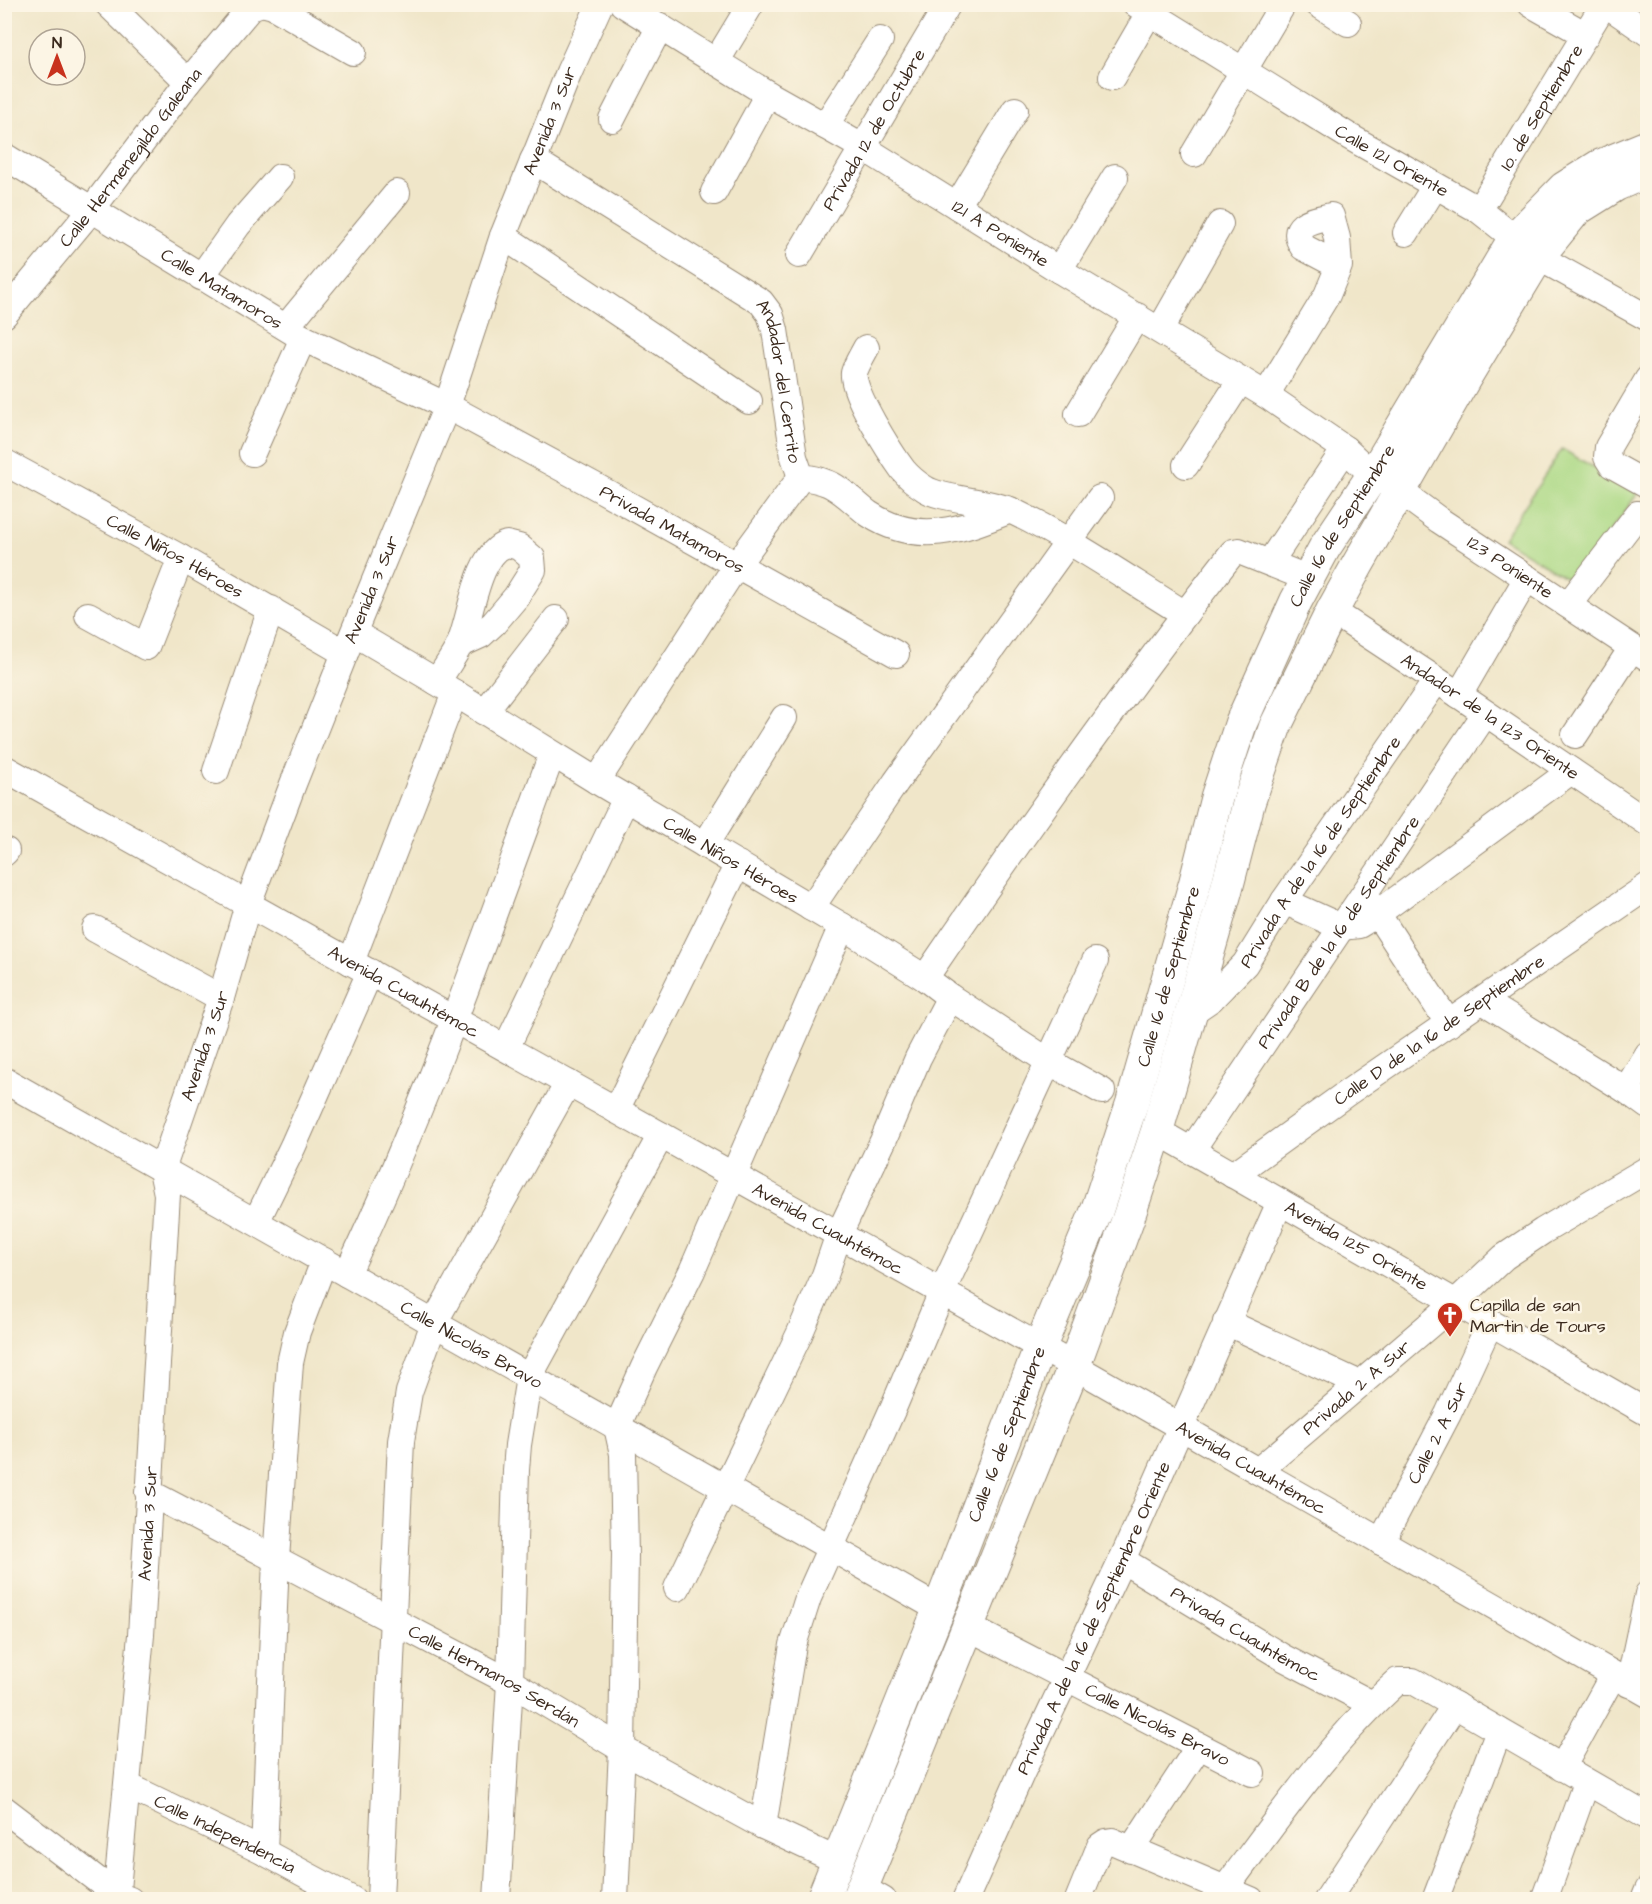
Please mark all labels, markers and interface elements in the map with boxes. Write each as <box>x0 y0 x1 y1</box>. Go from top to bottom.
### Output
north arrow <box>27 27 87 87</box>
text: N <box>52 32 62 54</box>
street label: 1o. de Septiembre <box>1493 39 1589 175</box>
street label: Privada 12 de Octubre <box>816 44 931 215</box>
street label: Calle Hermenegildo Galeana <box>53 62 207 252</box>
street label: Avenida 3 Sur <box>516 62 583 178</box>
street label: Calle 121 Oriente <box>1330 118 1454 203</box>
street label: 121 A Poniente <box>947 194 1054 273</box>
street label: Calle Matamoros <box>156 242 287 335</box>
street label: Andador del Cerrito <box>750 294 808 467</box>
street label: Calle 16 de Septiembre <box>1283 439 1401 611</box>
street label: Privada Matamoros <box>595 479 749 580</box>
street label: Calle Niños Héroes <box>102 507 248 604</box>
street label: 123 Poniente <box>1463 530 1558 605</box>
street label: Avenida 3 Sur <box>338 531 405 647</box>
street label: Andador de la 123 Oriente <box>1396 647 1585 786</box>
street label: Privada A de la 16 de Septiembre <box>1233 731 1407 972</box>
street label: Calle Niños Héroes <box>658 810 803 910</box>
street label: Privada B de la 16 de Septiembre <box>1251 810 1426 1053</box>
street label: Calle 16 de Septiembre <box>1131 883 1206 1070</box>
street label: Avenida Cuauhtémoc <box>324 939 484 1044</box>
street label: Calle D de la 16 de Septiembre <box>1328 948 1550 1111</box>
street label: Avenida 3 Sur <box>174 988 235 1104</box>
street label: Avenida Cuauhtémoc <box>748 1176 908 1281</box>
street label: Avenida 125 Oriente <box>1280 1195 1433 1297</box>
place label: Capilla de san Martin de Tours <box>1470 1293 1606 1339</box>
street label: Calle Nicolás Bravo <box>396 1294 547 1395</box>
church icon: Capilla de san Martin de Tours <box>1435 1300 1465 1338</box>
street label: Privada 2 A Sur <box>1297 1334 1416 1441</box>
street label: Calle 16 de Septiembre <box>961 1342 1052 1526</box>
street label: Calle 2 A Sur <box>1401 1378 1474 1488</box>
street label: Avenida Cuauhtémoc <box>1171 1414 1331 1520</box>
street label: Privada A de la 16 de Septiembre Oriente <box>1010 1457 1177 1778</box>
street label: Avenida 3 Sur <box>132 1465 163 1582</box>
street label: Privada Cuauhtémoc <box>1166 1580 1325 1687</box>
street label: Calle Hermanos Serdán <box>404 1618 585 1733</box>
street label: Calle Nicolás Bravo <box>1081 1677 1234 1772</box>
street label: Calle Independencia <box>150 1788 300 1879</box>

